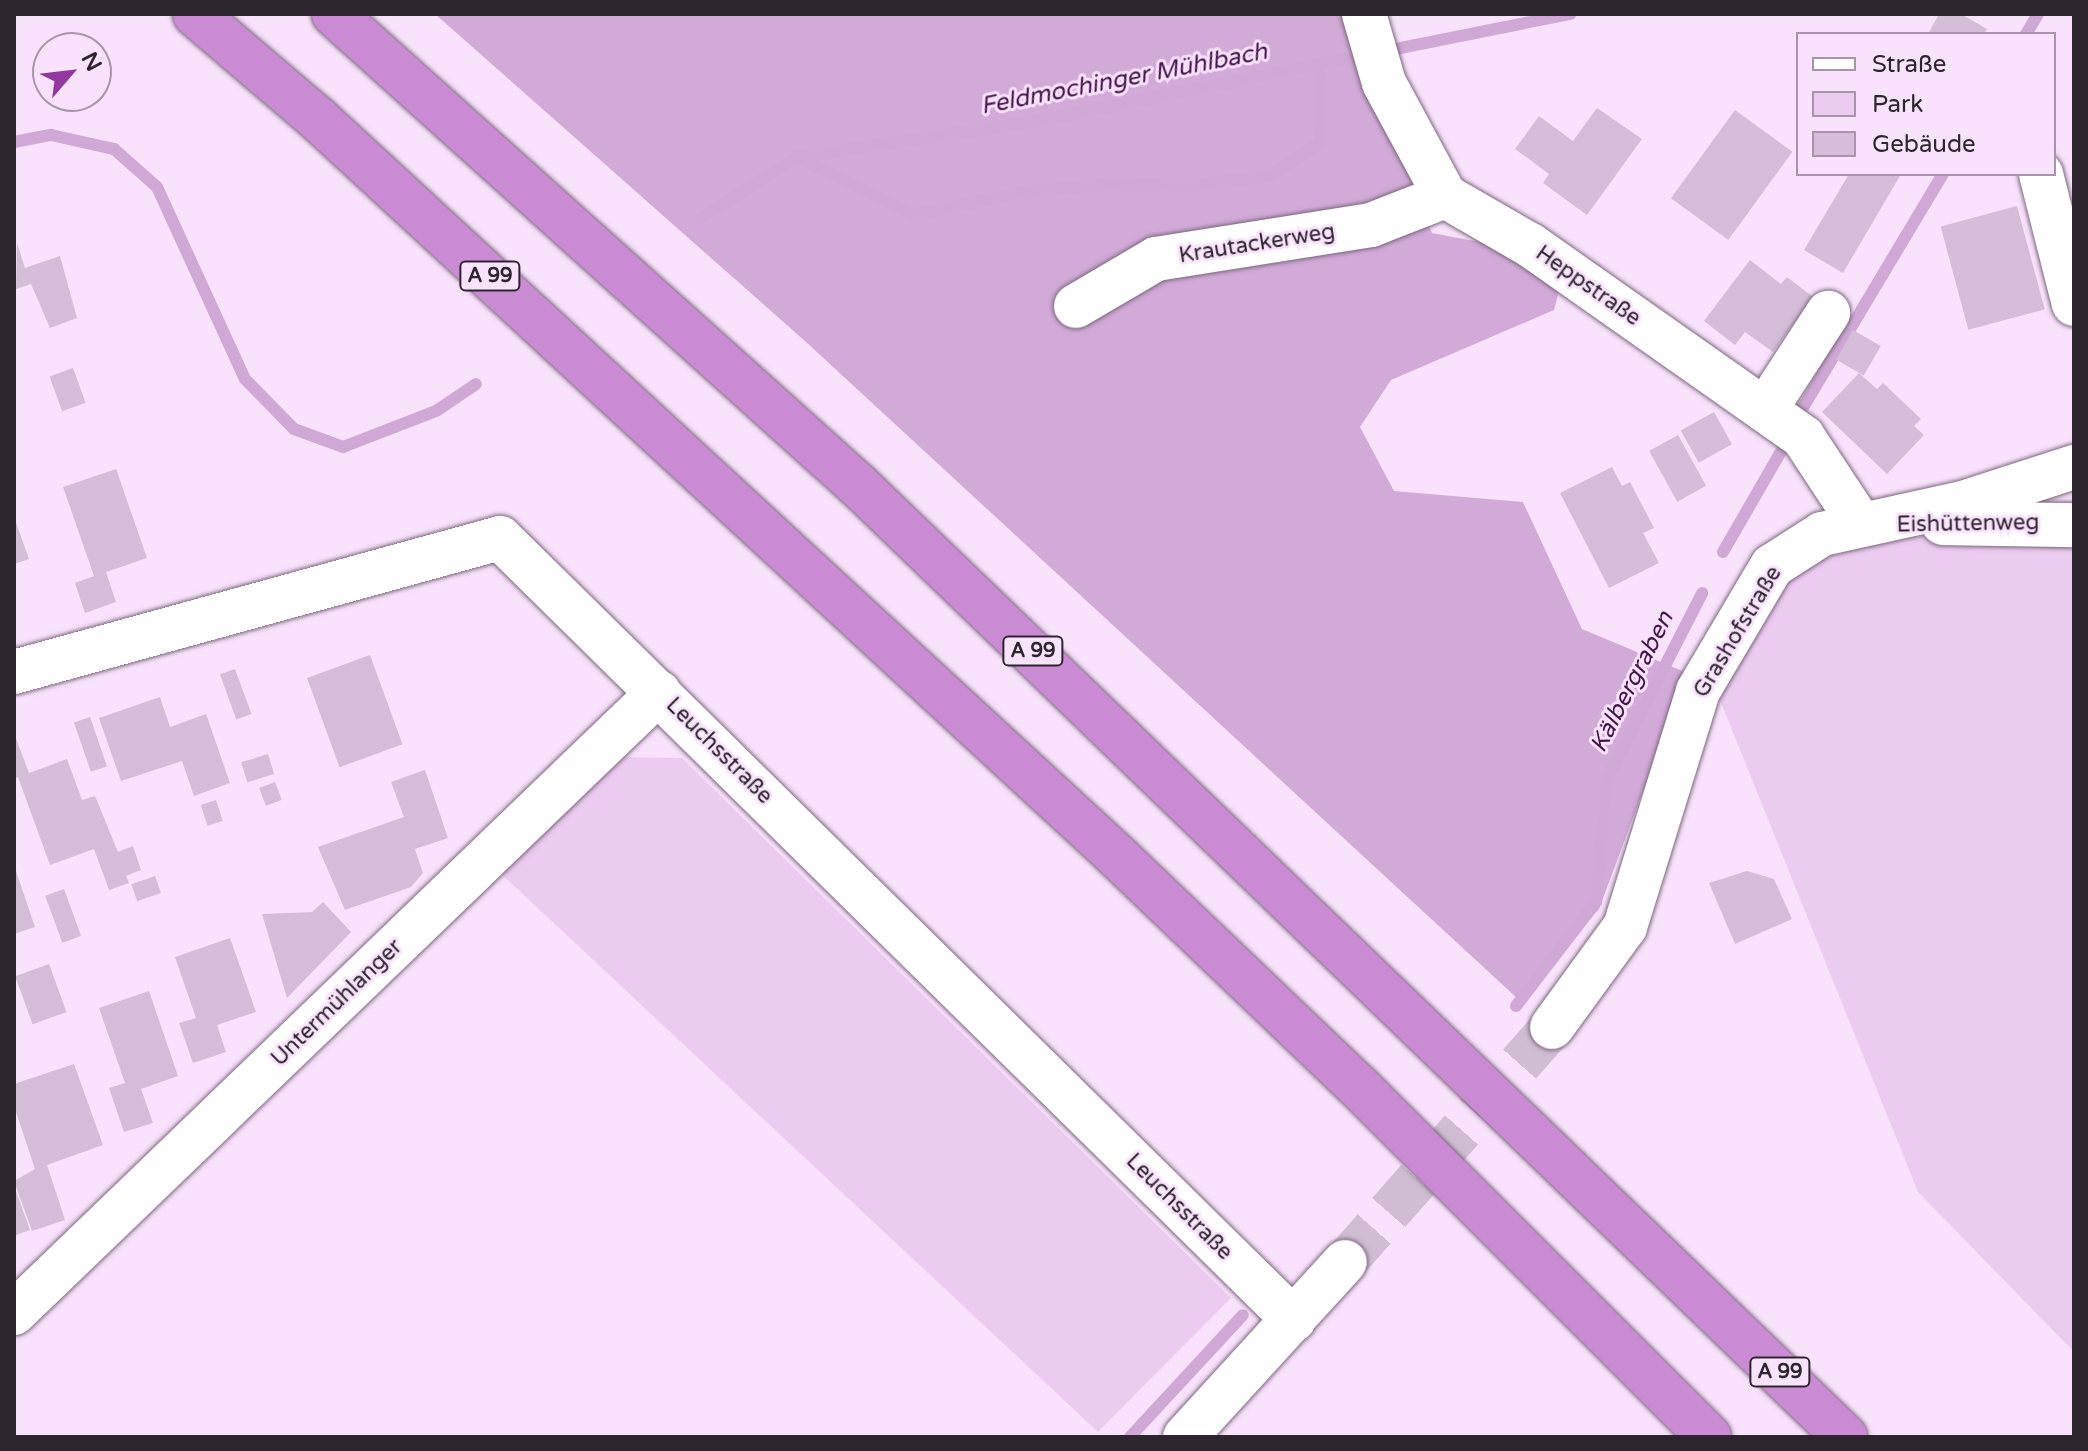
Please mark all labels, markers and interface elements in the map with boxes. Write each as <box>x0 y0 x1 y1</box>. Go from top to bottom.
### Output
north arrow <box>32 32 112 112</box>
legend <box>1796 32 2056 176</box>
water label: Feldmochinger Mühlbach <box>978 37 1270 121</box>
text: N <box>76 48 107 76</box>
text: Straße <box>1872 50 1946 79</box>
text: Park <box>1872 90 1923 119</box>
text: Gebäude <box>1872 130 1976 159</box>
street label: Krautackerweg <box>1177 219 1337 269</box>
street label: Heppstraße <box>1530 240 1646 332</box>
road number: A 99 <box>458 260 522 292</box>
street label: Eishüttenweg <box>1896 510 2040 538</box>
street label: Grashofstraße <box>1688 562 1788 702</box>
water label: Kälbergraben <box>1584 607 1680 757</box>
road number: A 99 <box>1001 635 1065 667</box>
street label: Leuchsstraße <box>660 692 778 810</box>
street label: Untermühlanger <box>266 934 408 1072</box>
street label: Leuchsstraße <box>1120 1148 1238 1266</box>
road number: A 99 <box>1748 1356 1812 1388</box>

